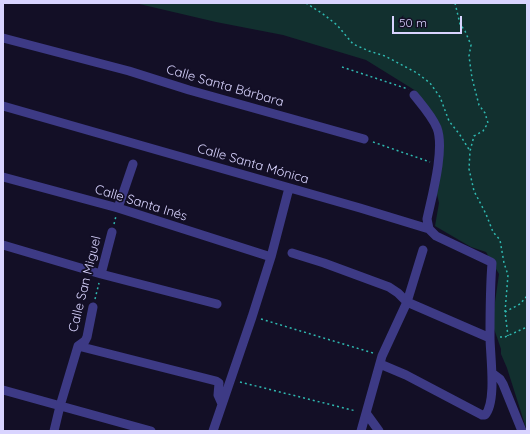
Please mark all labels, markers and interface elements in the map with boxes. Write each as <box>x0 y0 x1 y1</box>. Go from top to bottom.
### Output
scale bar <box>394 8 464 34</box>
text: 50 m <box>399 15 427 30</box>
street label: Calle Santa Bárbara <box>164 62 286 110</box>
street label: Calle Santa Mónica <box>196 141 310 187</box>
street label: Calle Santa Inés <box>93 182 189 224</box>
street label: Calle San Miguel <box>66 234 104 334</box>

